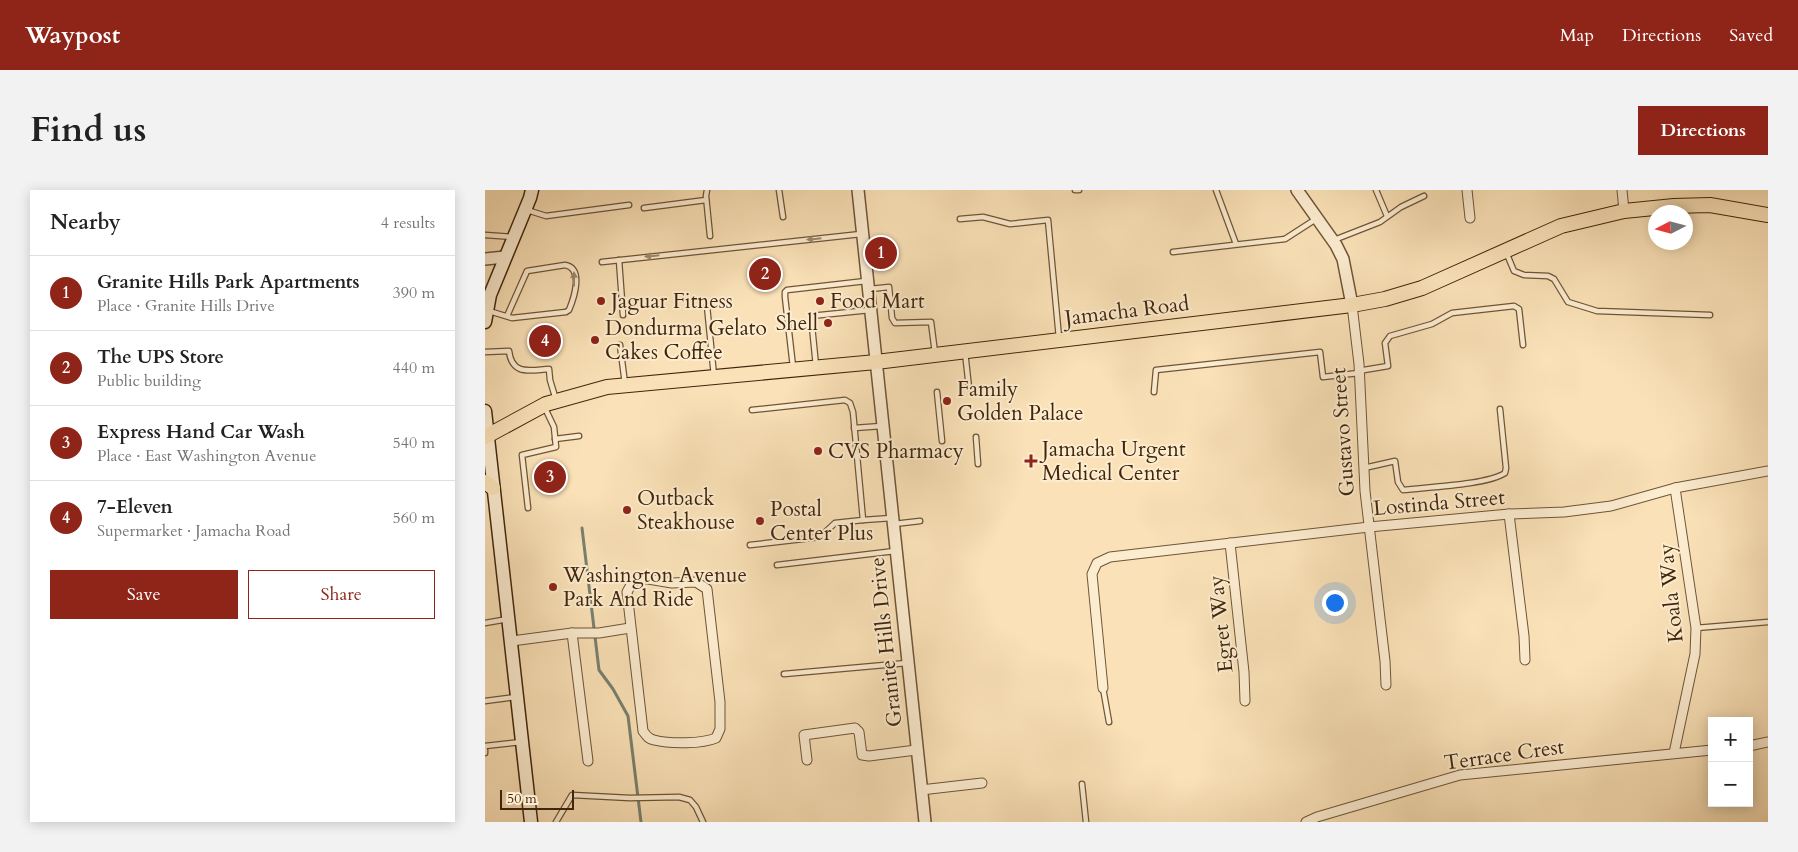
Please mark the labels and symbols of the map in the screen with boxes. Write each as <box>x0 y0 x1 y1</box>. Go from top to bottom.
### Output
north arrow <box>1648 205 1693 250</box>
pin: 1 <box>865 234 897 272</box>
one-way arrow <box>805 235 821 243</box>
one-way arrow <box>644 252 660 260</box>
pin: 2 <box>749 255 781 293</box>
one-way arrow <box>570 271 578 287</box>
place label: Jaguar Fitness <box>608 287 733 316</box>
place label: Food Mart <box>830 287 925 316</box>
street label: Jamacha Road <box>1060 289 1191 333</box>
marker: Jaguar Fitness <box>595 295 607 307</box>
marker: Food Mart <box>814 295 826 307</box>
place label: Shell <box>776 309 818 338</box>
place label: Dondurma Gelato Cakes Coffee <box>605 314 767 367</box>
marker: Shell <box>822 317 834 329</box>
pin: 4 <box>529 322 561 360</box>
marker: Dondurma Gelato Cakes Coffee <box>589 334 601 346</box>
street label: Gustavo Street <box>1324 366 1362 497</box>
place label: Family Golden Palace <box>957 375 1084 428</box>
marker: Family Golden Palace <box>941 395 953 407</box>
place label: Jamacha Urgent Medical Center <box>1039 435 1186 488</box>
place label: CVS Pharmacy <box>828 437 964 466</box>
marker: CVS Pharmacy <box>812 445 824 457</box>
marker: Jamacha Urgent Medical Center <box>1024 454 1038 468</box>
pin: 3 <box>534 458 566 496</box>
street label: Lostinda Street <box>1372 483 1506 523</box>
place label: Outback Steakhouse <box>637 484 735 537</box>
place label: Postal Center Plus <box>770 495 873 548</box>
marker: Outback Steakhouse <box>621 504 633 516</box>
marker: Postal Center Plus <box>754 515 766 527</box>
street label: Koala Way <box>1651 542 1691 644</box>
street label: Granite Hills Drive <box>863 556 909 728</box>
place label: Washington Avenue Park And Ride <box>562 561 747 614</box>
street label: Egret Way <box>1201 574 1241 674</box>
marker: Washington Avenue Park And Ride <box>547 581 559 593</box>
your location <box>1322 590 1348 616</box>
street label: Terrace Crest <box>1442 732 1566 778</box>
scale bar <box>500 787 574 810</box>

